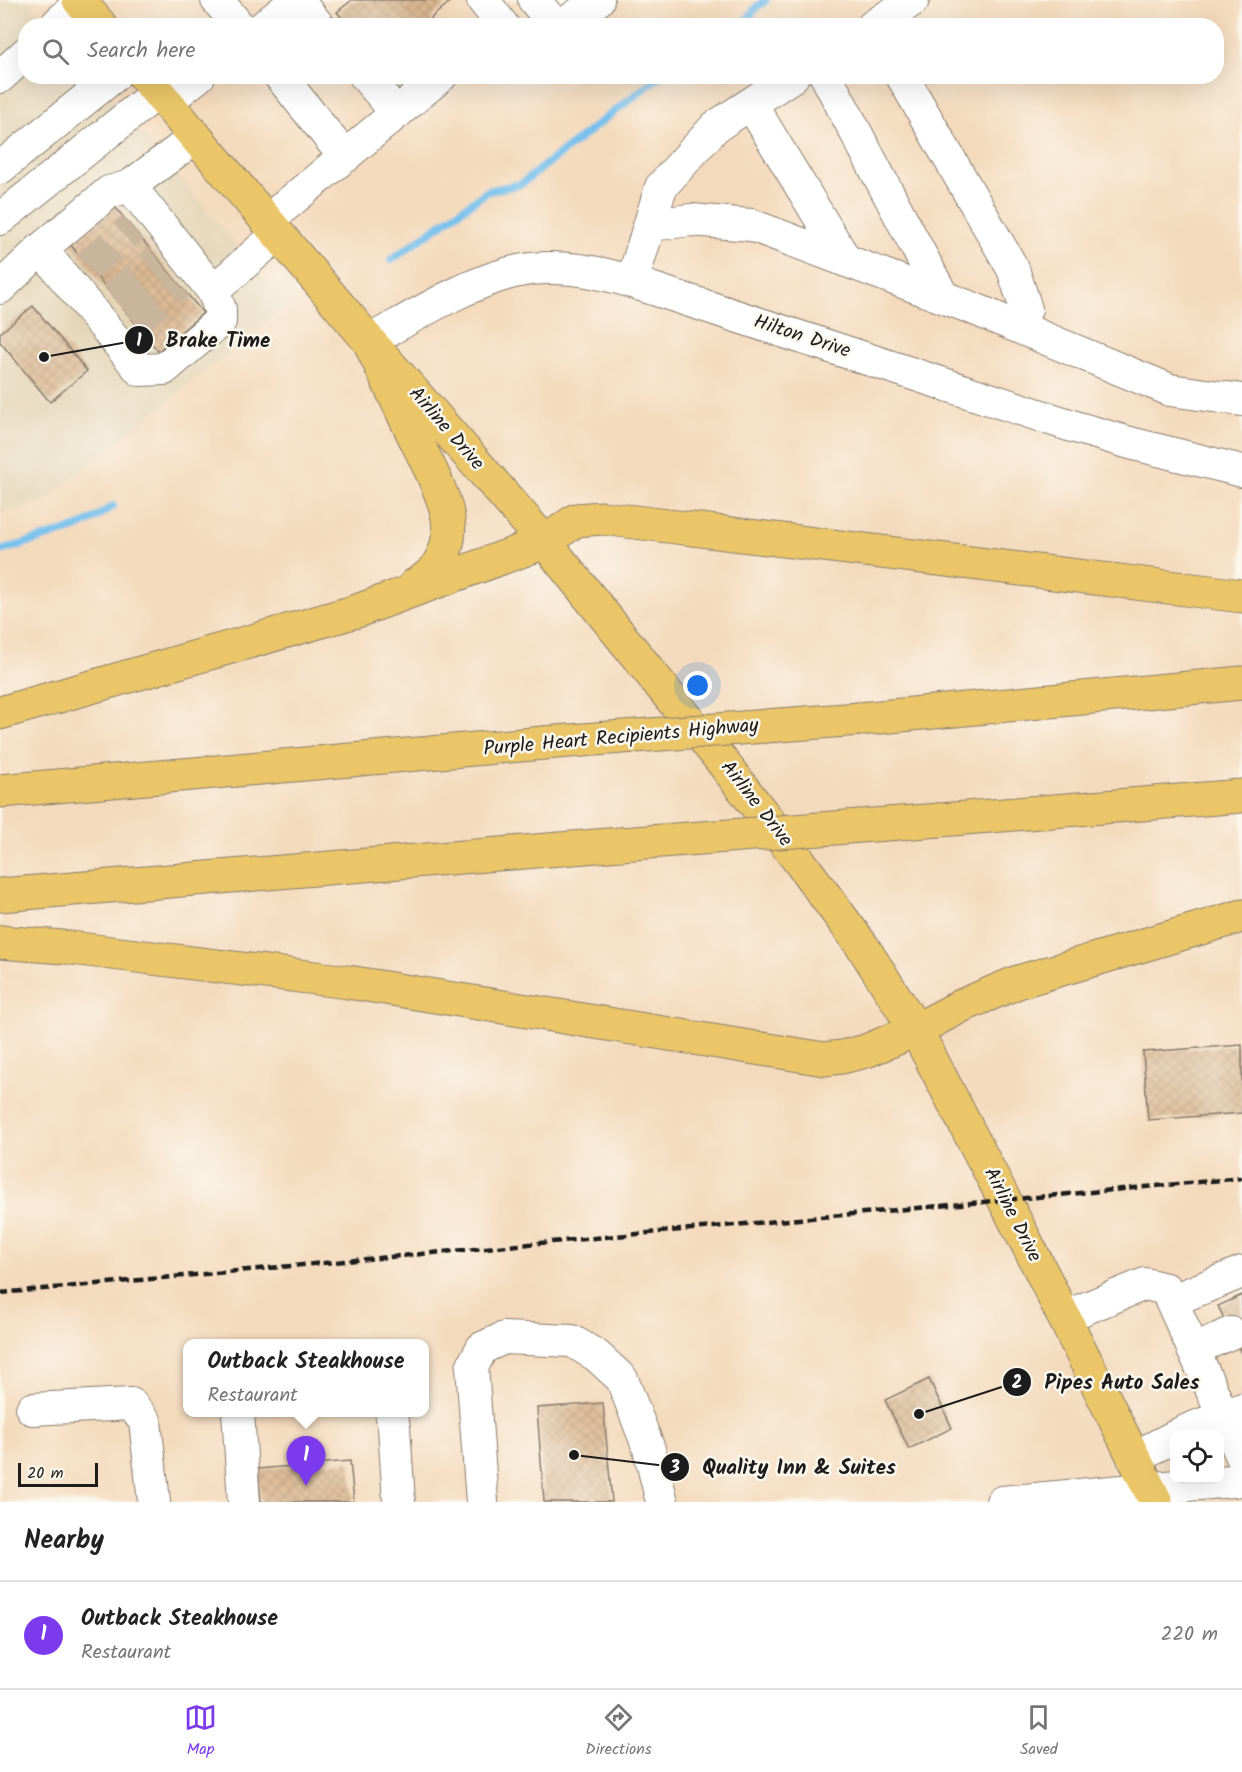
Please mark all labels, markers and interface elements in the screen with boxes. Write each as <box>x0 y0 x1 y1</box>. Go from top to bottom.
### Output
search box <box>18 18 1224 84</box>
text: Search here <box>87 34 195 69</box>
icon: search <box>39 35 72 68</box>
street label: Hilton Drive <box>749 306 855 368</box>
callout: Brake Time <box>124 320 282 359</box>
text: Brake Time <box>166 325 270 358</box>
text: 1 <box>136 327 142 356</box>
street label: Airline Drive <box>400 380 492 478</box>
your location <box>683 671 712 700</box>
street label: Purple Heart Recipients Highway <box>482 710 760 766</box>
street label: Airline Drive <box>712 754 800 854</box>
street label: Airline Drive <box>974 1162 1050 1268</box>
popup <box>183 1339 429 1417</box>
text: Outback Steakhouse <box>208 1345 405 1380</box>
callout: Pipes Auto Sales <box>1002 1363 1211 1402</box>
text: Pipes Auto Sales <box>1045 1367 1200 1400</box>
text: 2 <box>1012 1369 1022 1398</box>
text: Restaurant <box>208 1380 298 1412</box>
map controls <box>1170 1430 1224 1484</box>
button: locate <box>1170 1430 1224 1484</box>
pin: 1 <box>286 1436 326 1486</box>
callout: Quality Inn & Suites <box>660 1448 908 1487</box>
text: Quality Inn & Suites <box>702 1452 896 1485</box>
text: 3 <box>669 1454 680 1483</box>
scale bar <box>18 1460 98 1488</box>
text: 20 m <box>27 1461 63 1486</box>
text: Nearby <box>24 1520 104 1562</box>
text: Outback Steakhouse <box>81 1602 278 1637</box>
text: 1 <box>40 1619 47 1651</box>
text: 220 m <box>1161 1619 1218 1651</box>
text: Restaurant <box>81 1637 171 1669</box>
tab: Map <box>184 1701 217 1762</box>
tab: Directions <box>585 1701 652 1762</box>
tab: Saved <box>1020 1701 1058 1762</box>

